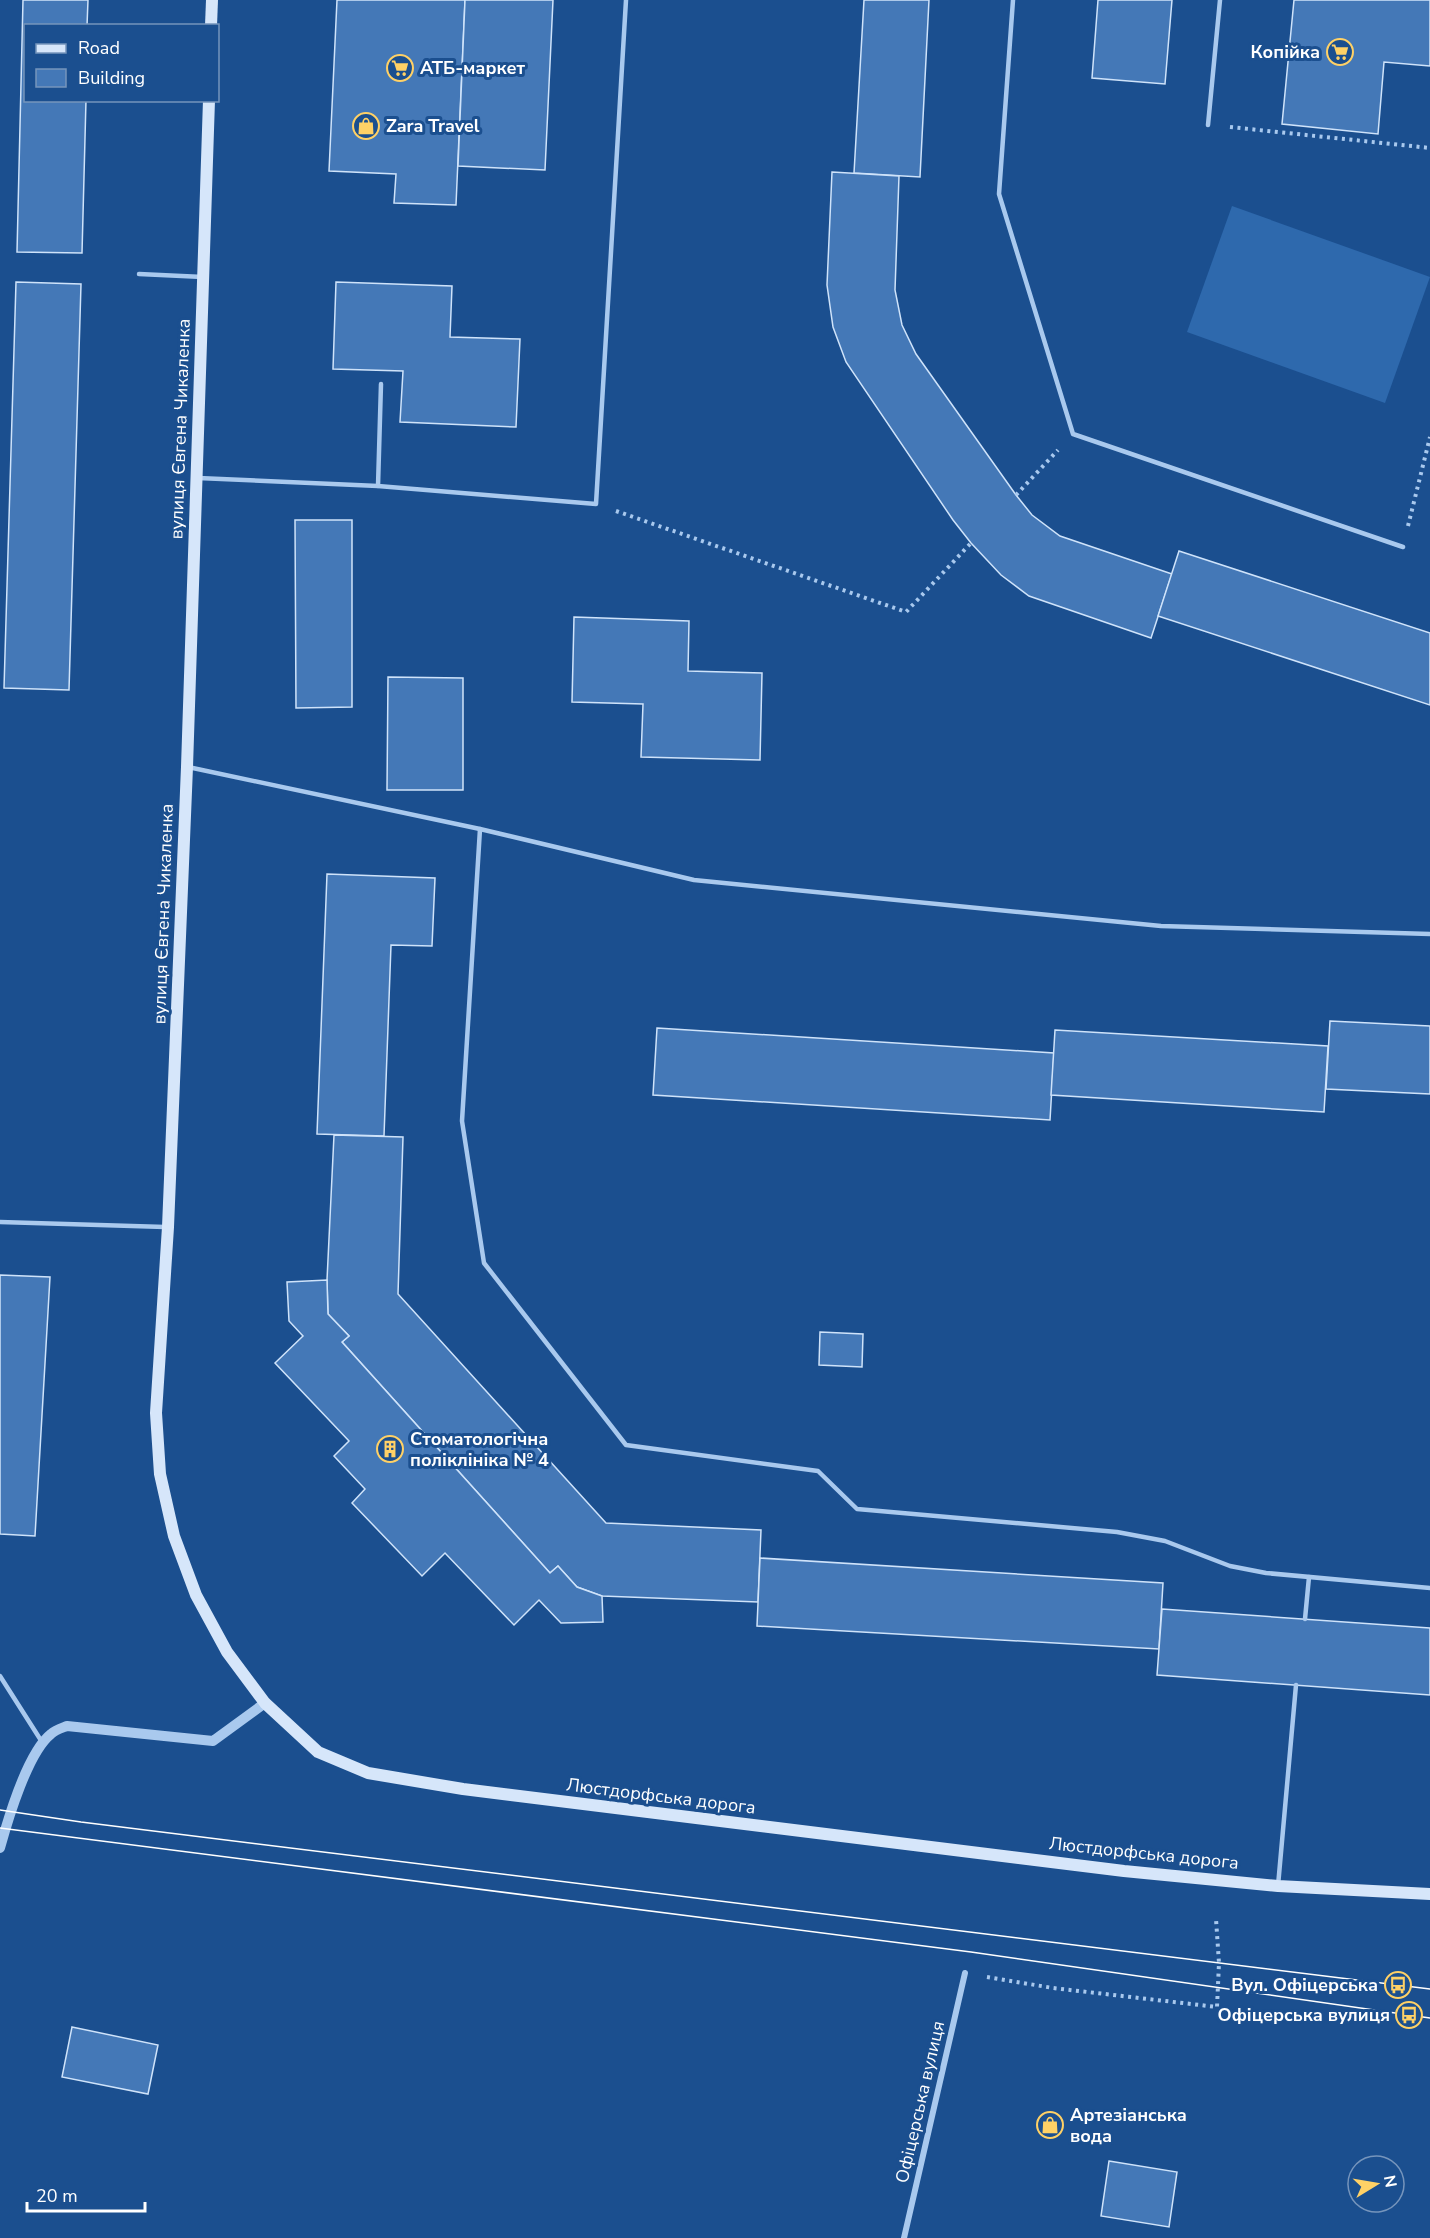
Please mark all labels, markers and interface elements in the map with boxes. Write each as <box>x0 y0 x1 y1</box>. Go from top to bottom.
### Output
legend <box>24 24 219 102</box>
text: Road <box>78 36 120 60</box>
supermarket icon: Копійка <box>1325 37 1355 67</box>
place label: Копійка <box>1251 40 1320 64</box>
supermarket icon: АТБ-маркет <box>385 53 415 83</box>
place label: АТБ-маркет <box>420 56 526 80</box>
text: Building <box>78 66 145 90</box>
shop icon: Zara Travel <box>351 111 381 141</box>
place label: Zara Travel <box>386 114 480 138</box>
street label: вулиця Євгена Чикаленка <box>164 318 196 540</box>
street label: вулиця Євгена Чикаленка <box>147 803 179 1025</box>
place label: Стоматологічна поліклініка № 4 <box>410 1427 549 1472</box>
building icon: Стоматологічна поліклініка № 4 <box>375 1434 405 1464</box>
street label: Люстдорфська дорога <box>565 1772 757 1820</box>
street label: Люстдорфська дорога <box>1048 1831 1240 1875</box>
bus stop icon: Вул. Офіцерська <box>1383 1970 1413 2000</box>
place label: Вул. Офіцерська <box>1231 1973 1378 1997</box>
bus stop icon: Офіцерська вулиця <box>1394 2000 1424 2030</box>
place label: Офіцерська вулиця <box>1218 2003 1390 2027</box>
street label: Офіцерська вулиця <box>890 2019 950 2185</box>
place label: Артезіанська вода <box>1070 2103 1187 2148</box>
shop icon: Артезіанська вода <box>1035 2110 1065 2140</box>
north arrow <box>1346 2154 1406 2214</box>
text: N <box>1378 2173 1402 2189</box>
scale bar <box>27 2175 146 2213</box>
text: 20 m <box>36 2184 78 2208</box>

